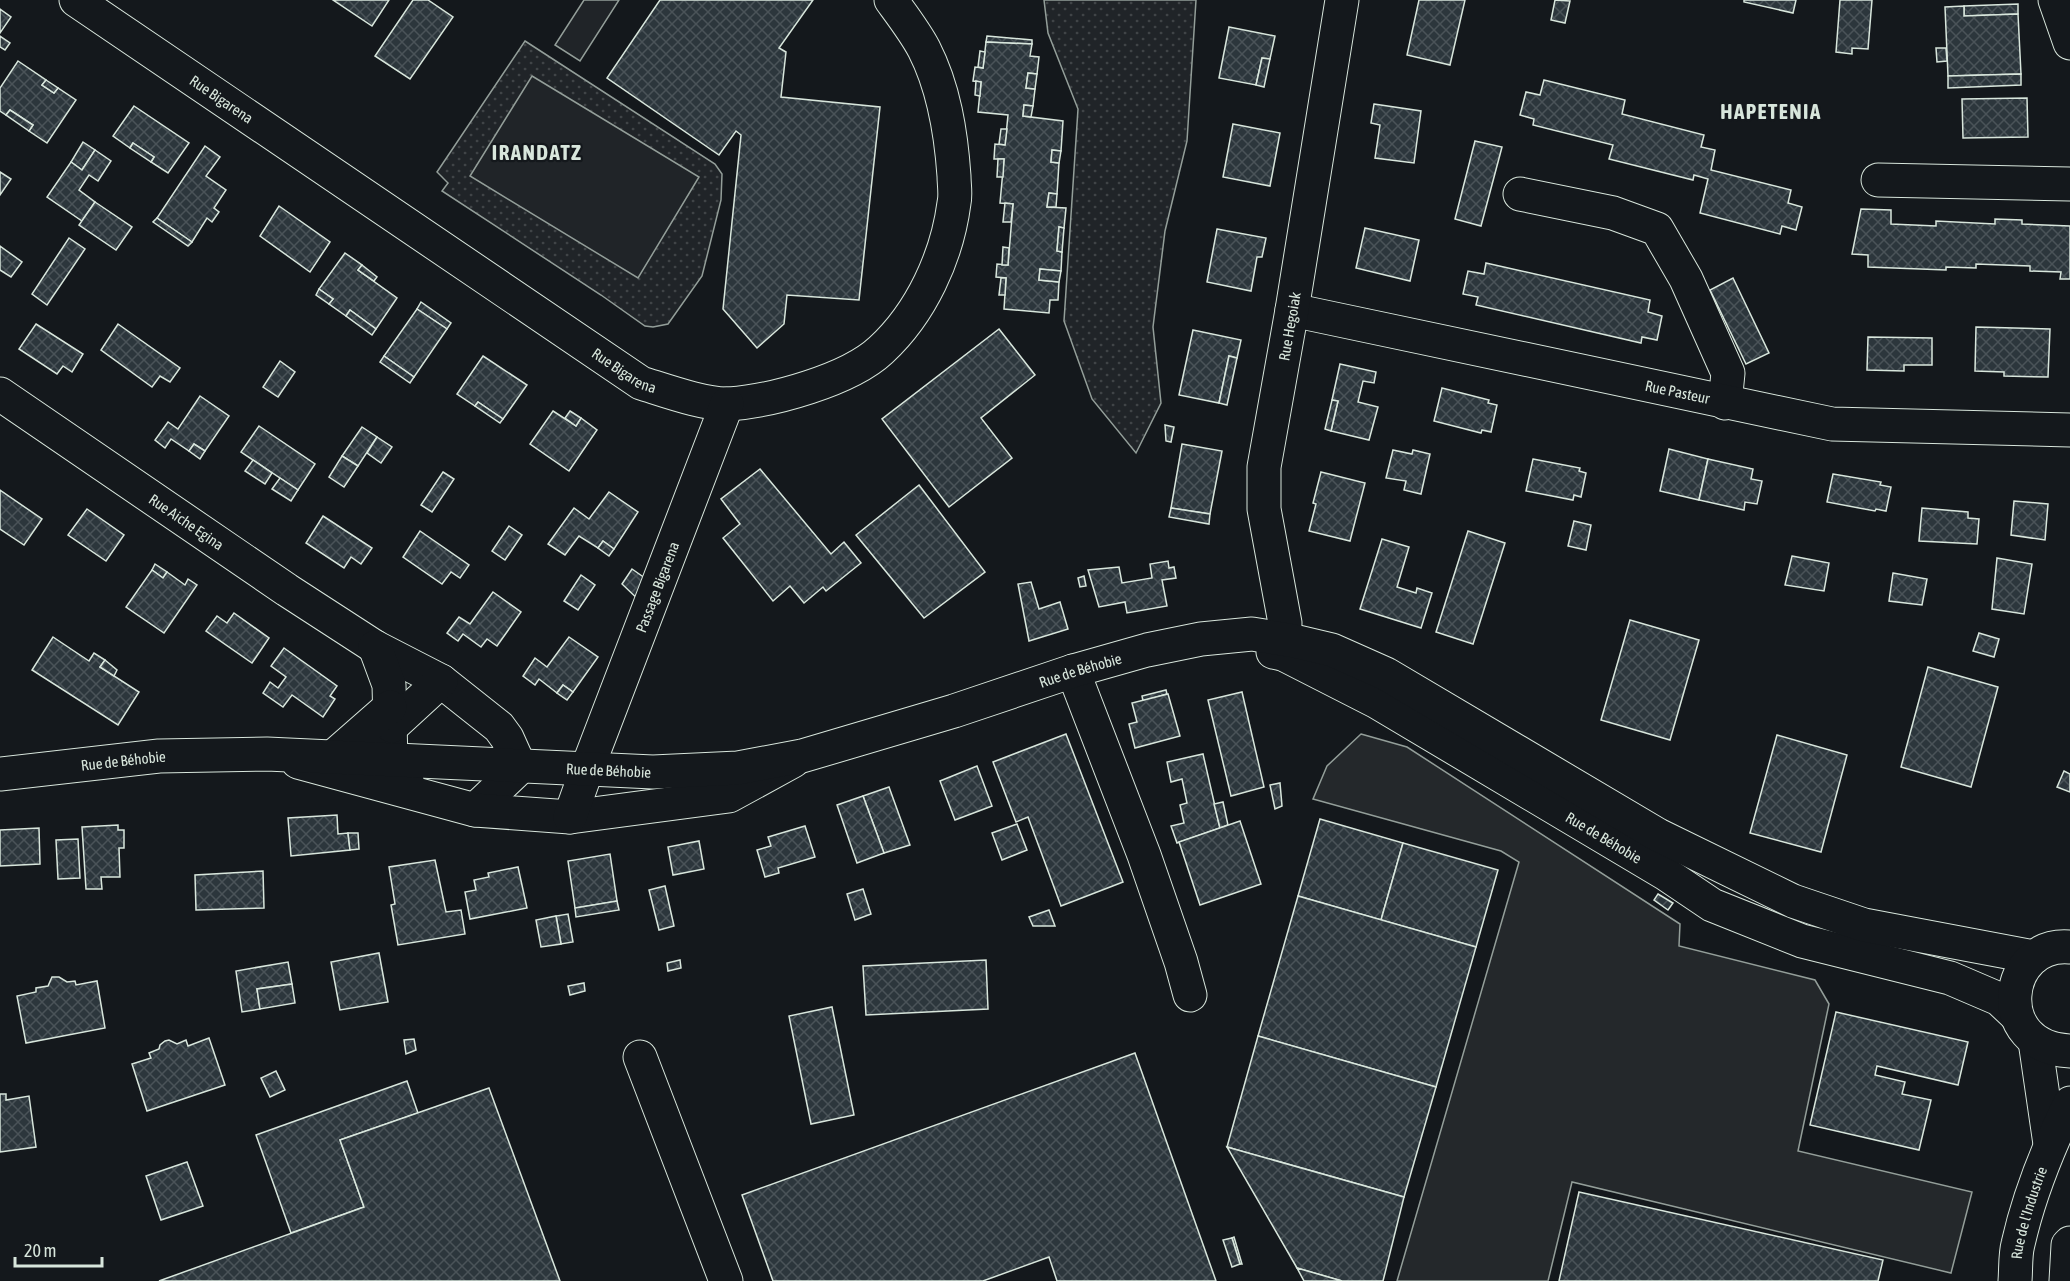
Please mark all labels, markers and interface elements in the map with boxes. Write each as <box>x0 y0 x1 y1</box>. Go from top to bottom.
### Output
street label: Rue Bigarena <box>187 71 257 126</box>
district label: HAPETENIA <box>1720 99 1822 123</box>
district label: IRANDATZ <box>492 140 582 164</box>
street label: Rue Hegoiak <box>1275 290 1303 362</box>
street label: Rue Bigarena <box>589 344 659 396</box>
street label: Rue Pasteur <box>1644 376 1712 407</box>
street label: Rue Aiche Egina <box>146 490 227 553</box>
street label: Passage Bigarena <box>632 539 682 635</box>
street label: Rue de Béhobie <box>1037 649 1124 690</box>
street label: Rue de Béhobie <box>80 747 166 773</box>
street label: Rue de Béhobie <box>566 759 652 780</box>
street label: Rue de Béhobie <box>1563 808 1645 866</box>
street label: Rue de l'Industrie <box>2007 1164 2050 1260</box>
scale bar <box>15 1230 102 1268</box>
text: 20 m <box>24 1240 56 1261</box>

